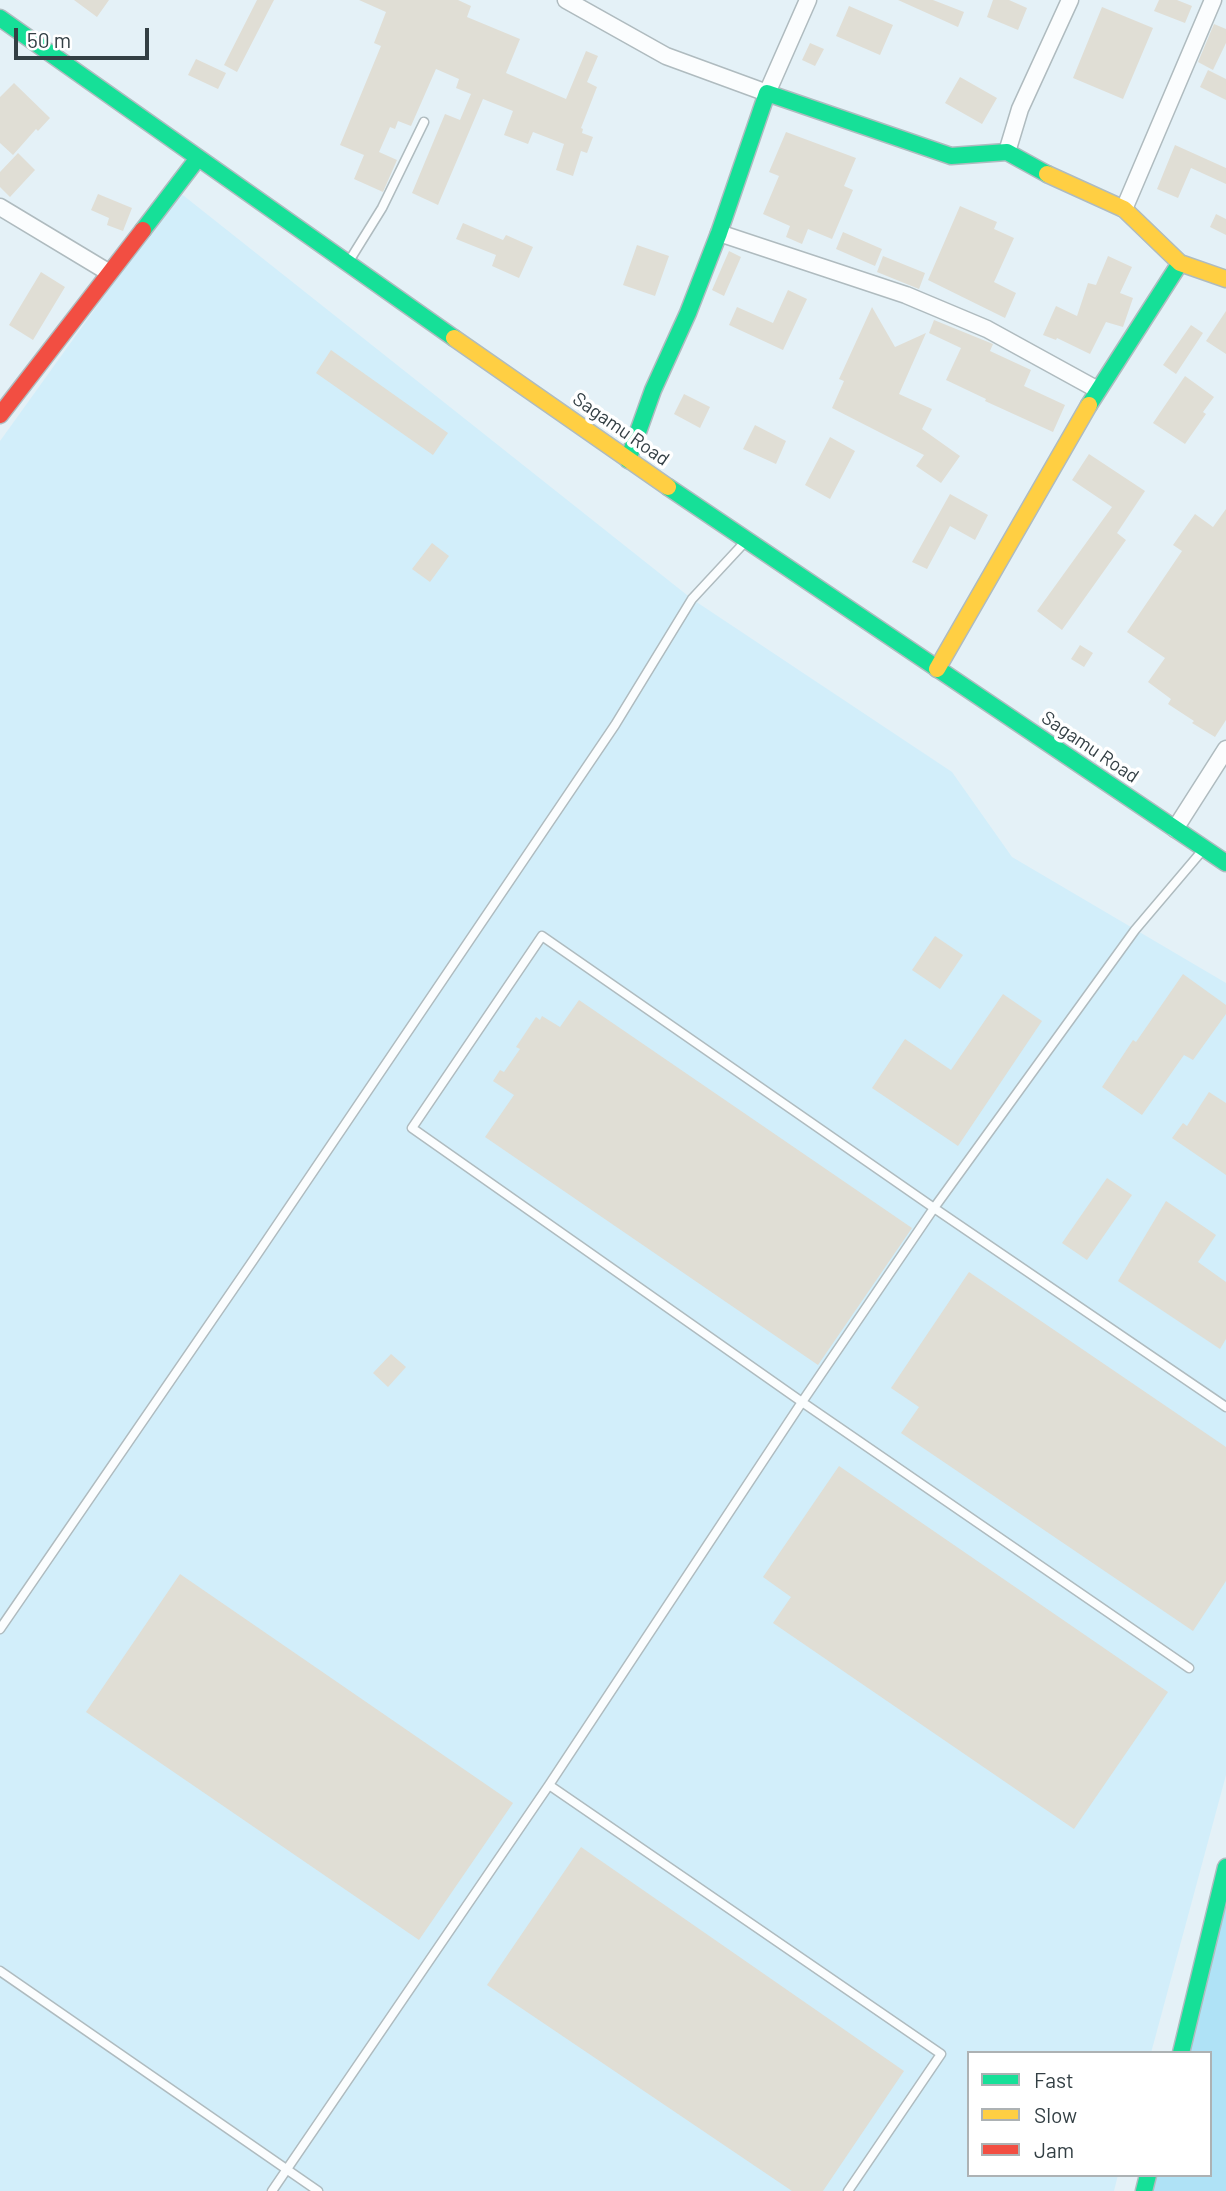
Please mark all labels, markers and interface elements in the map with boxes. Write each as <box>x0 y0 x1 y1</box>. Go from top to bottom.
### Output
scale bar <box>18 14 152 58</box>
text: 50 m <box>27 27 71 52</box>
street label: Sagamu Road <box>568 387 674 471</box>
street label: Sagamu Road <box>1037 706 1143 788</box>
legend <box>967 2051 1212 2177</box>
text: Fast <box>1034 2067 1074 2092</box>
text: Slow <box>1034 2102 1077 2127</box>
text: Jam <box>1034 2137 1074 2162</box>

